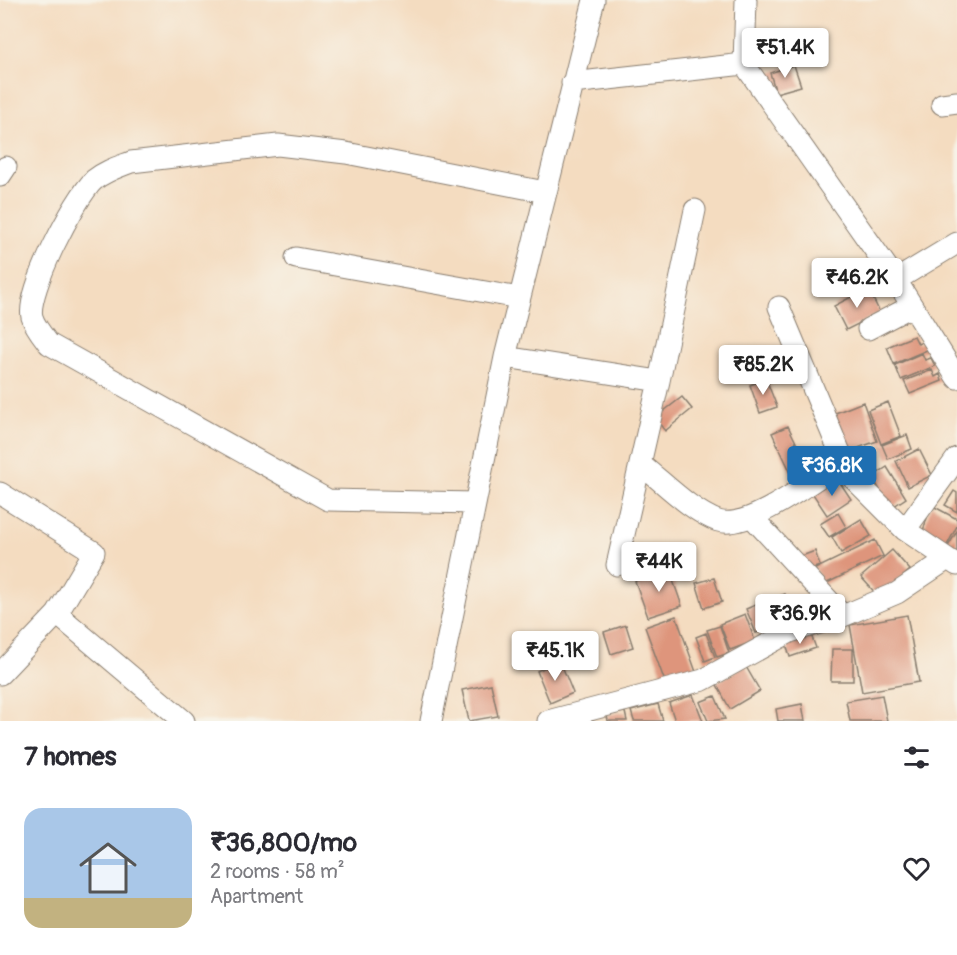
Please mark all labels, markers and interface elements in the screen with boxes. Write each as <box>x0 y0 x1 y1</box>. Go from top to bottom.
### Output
pin: ₹51.4K <box>736 28 834 79</box>
text: ₹51.4K <box>756 35 814 60</box>
pin: ₹46.2K <box>808 258 906 309</box>
text: ₹46.2K <box>826 265 888 290</box>
pin: ₹85.2K <box>714 345 812 396</box>
text: ₹85.2K <box>733 352 793 377</box>
pin: ₹36.8K <box>783 446 881 497</box>
text: ₹36.8K <box>801 453 863 478</box>
pin: ₹44K <box>623 542 695 593</box>
text: ₹44K <box>635 549 683 574</box>
pin: ₹36.9K <box>751 594 849 645</box>
text: ₹36.9K <box>769 601 831 626</box>
pin: ₹45.1K <box>506 631 604 682</box>
text: ₹45.1K <box>526 638 584 663</box>
text: 7 homes <box>24 741 116 773</box>
icon: filters <box>900 741 933 774</box>
text: ₹36,800/mo <box>210 827 357 859</box>
icon: home <box>72 832 144 904</box>
icon: heart <box>900 852 933 885</box>
text: 2 rooms · 58 m² <box>210 859 345 884</box>
text: Apartment <box>210 884 303 909</box>

